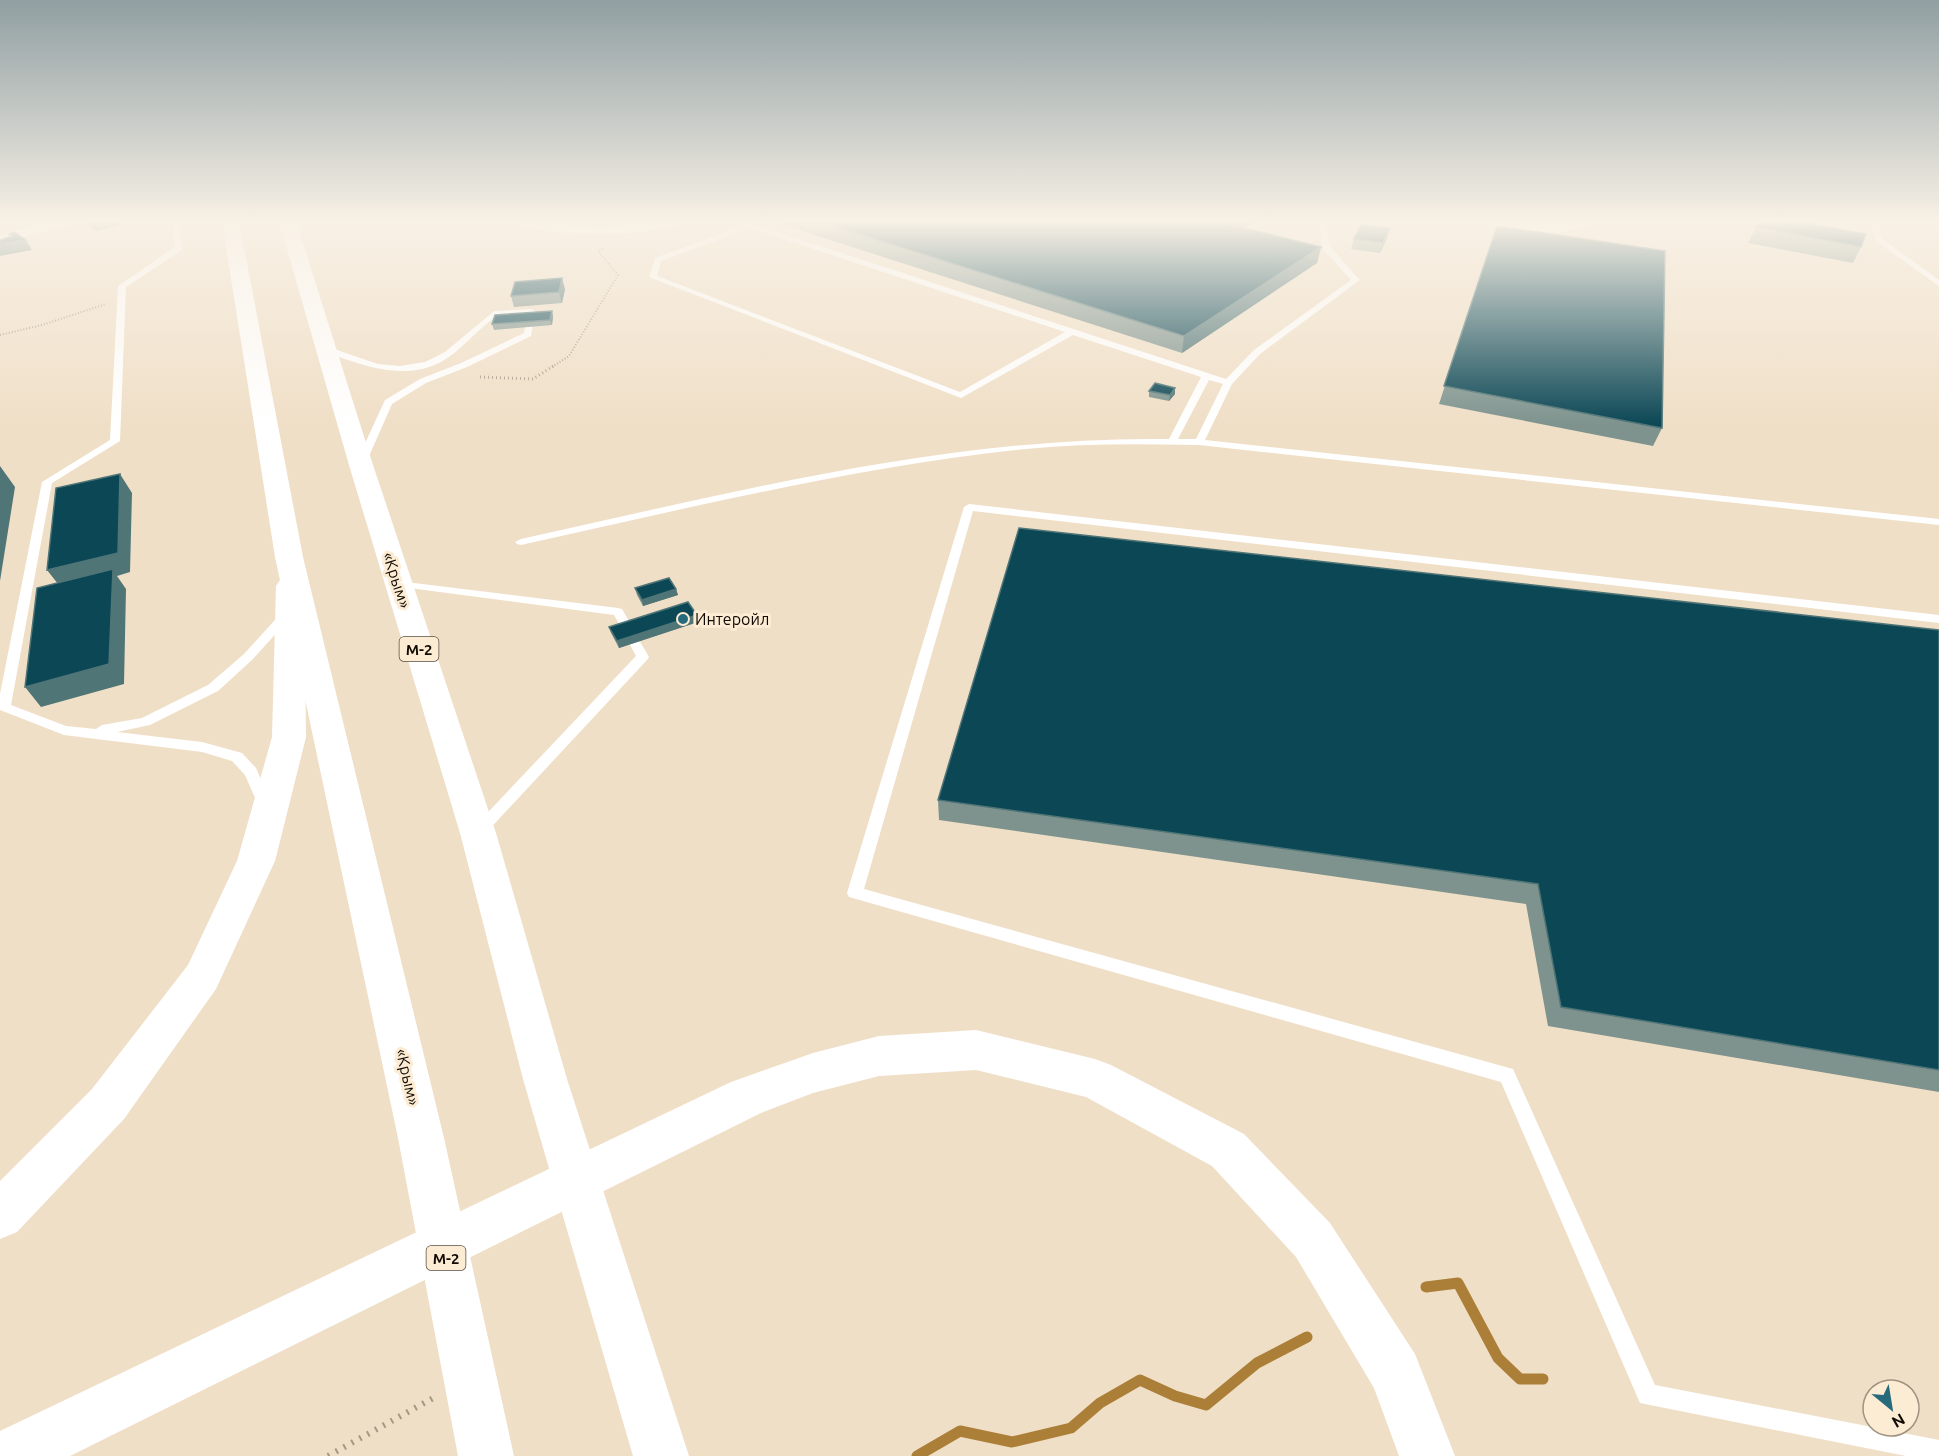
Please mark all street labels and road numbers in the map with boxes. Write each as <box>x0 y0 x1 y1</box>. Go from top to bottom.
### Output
street label: «Крым» <box>380 550 414 610</box>
road number: М-2 <box>400 637 438 661</box>
street label: «Крым» <box>393 1047 423 1107</box>
road number: М-2 <box>426 1246 466 1270</box>

